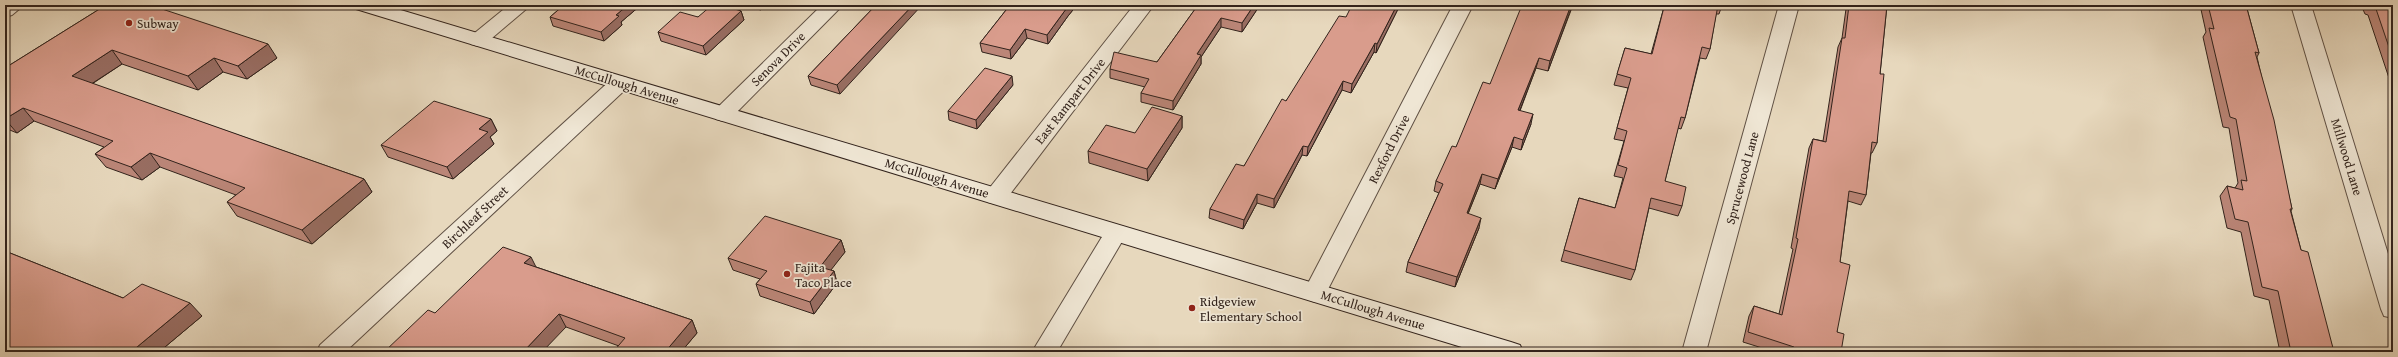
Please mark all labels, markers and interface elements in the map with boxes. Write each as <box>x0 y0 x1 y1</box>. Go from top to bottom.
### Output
place label: Subway <box>137 14 179 33</box>
marker: Subway <box>124 18 134 28</box>
street label: Senova Drive <box>746 27 810 91</box>
street label: East Rampart Drive <box>1030 54 1110 148</box>
street label: McCullough Avenue <box>573 60 681 110</box>
street label: Rexford Drive <box>1364 111 1414 187</box>
street label: Millwood Lane <box>2326 116 2368 198</box>
street label: Sprucewood Lane <box>1720 129 1764 227</box>
street label: McCullough Avenue <box>883 153 991 203</box>
street label: Birchleaf Street <box>437 181 513 253</box>
place label: Fajita Taco Place <box>795 258 852 292</box>
marker: Fajita Taco Place <box>782 269 792 279</box>
street label: McCullough Avenue <box>1319 285 1427 335</box>
place label: Ridgeview Elementary School <box>1200 292 1302 326</box>
marker: Ridgeview Elementary School <box>1187 303 1197 313</box>

